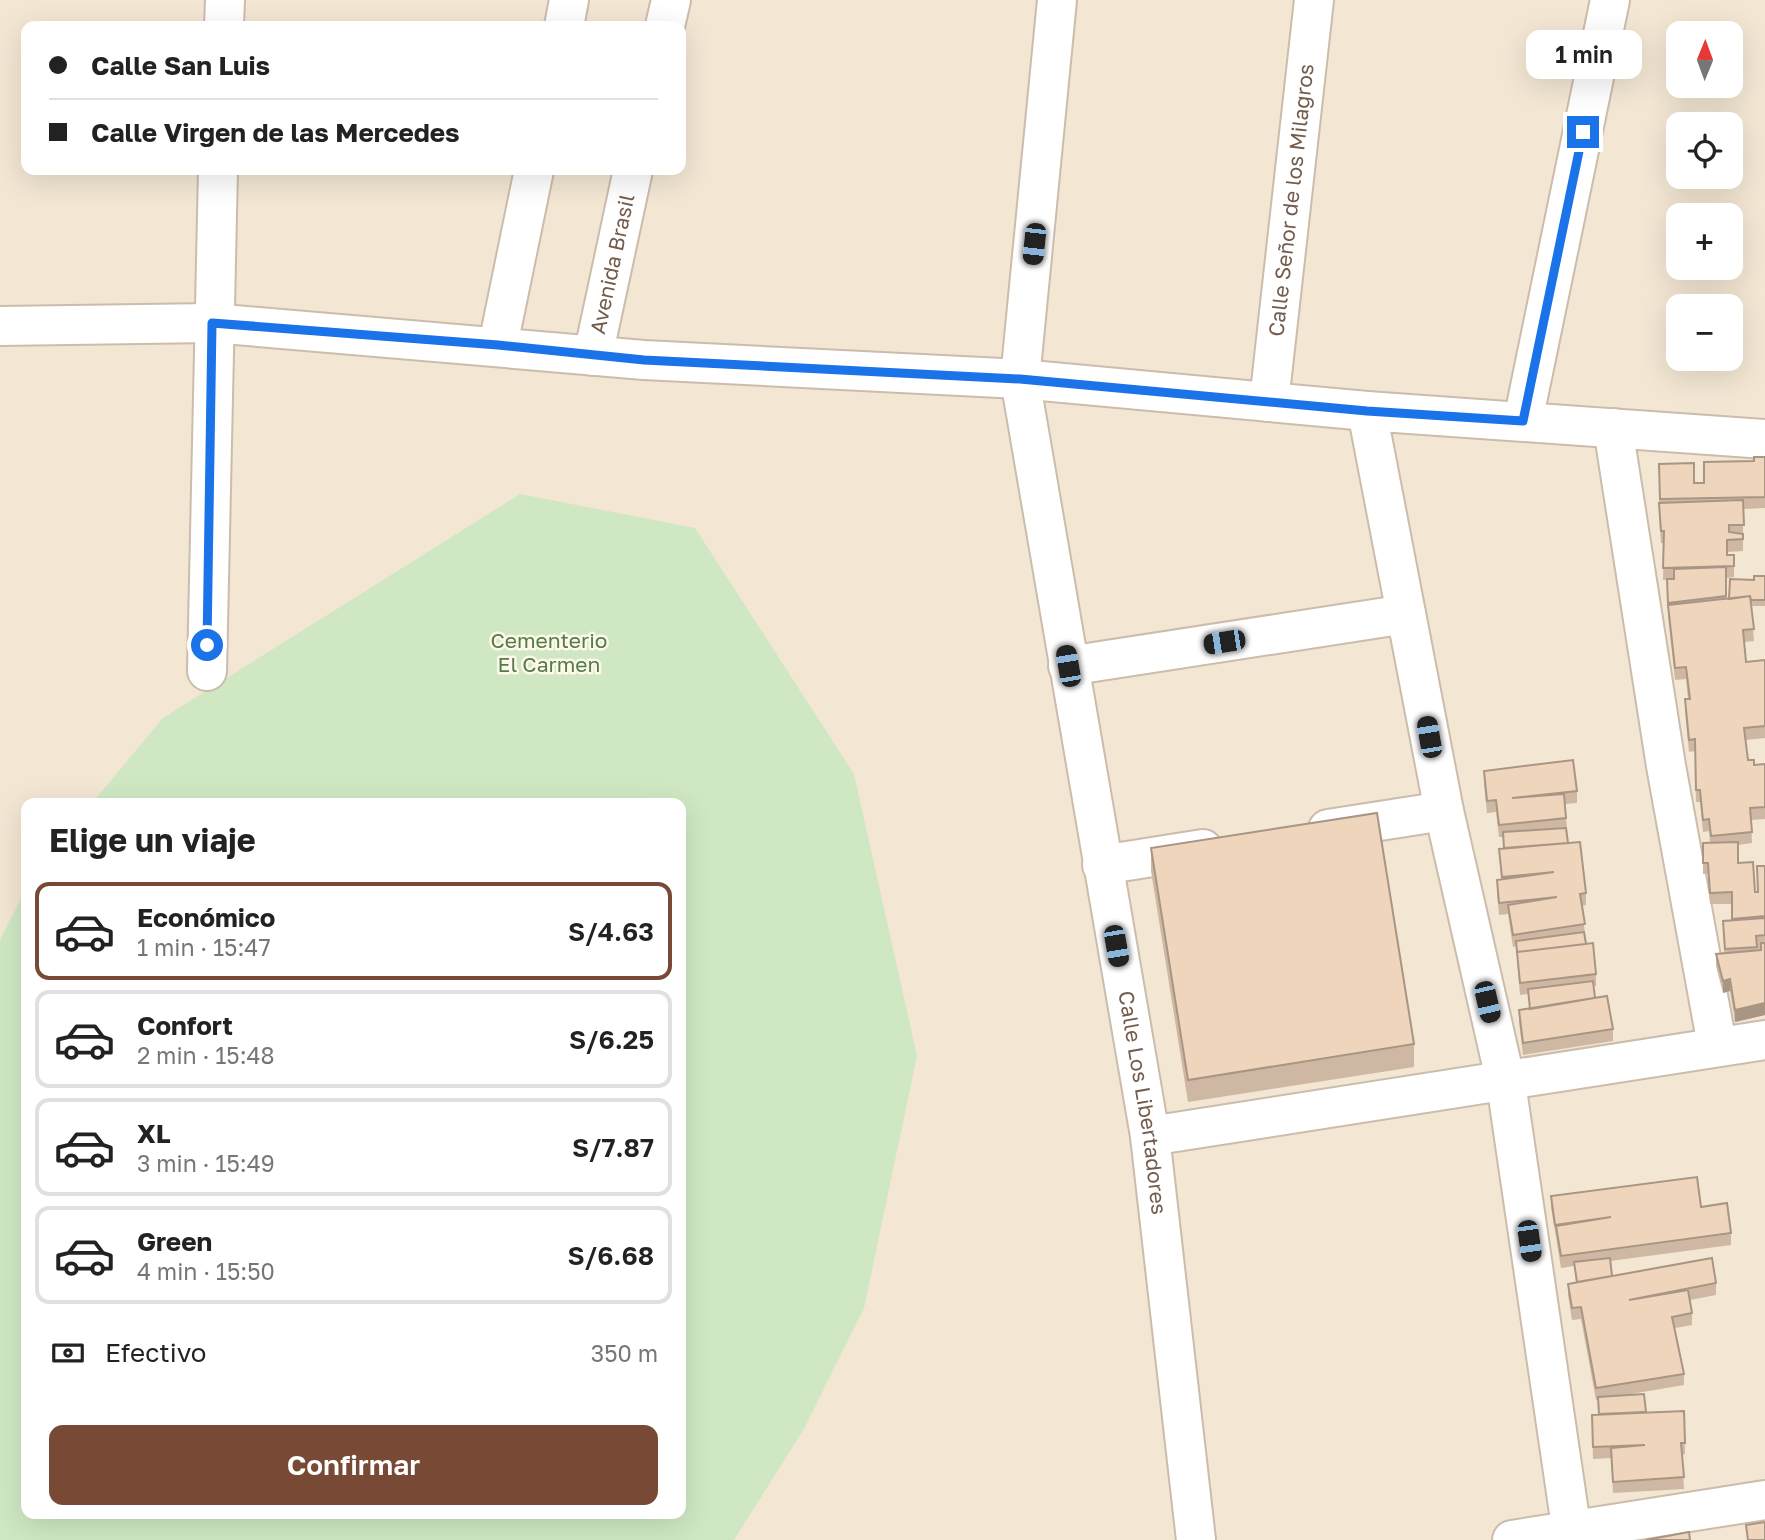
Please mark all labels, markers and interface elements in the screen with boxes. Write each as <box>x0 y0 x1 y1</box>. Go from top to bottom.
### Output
north arrow <box>1666 21 1743 98</box>
map controls <box>1666 21 1743 371</box>
callout: 1 min <box>1525 31 1641 80</box>
text: 1 min <box>1555 40 1613 68</box>
text: Calle San Luis <box>91 50 270 81</box>
street label: Calle Señor de los Milagros <box>1262 62 1319 338</box>
button: locate <box>1666 112 1743 189</box>
route end <box>1567 116 1599 148</box>
text: Calle Virgen de las Mercedes <box>91 117 460 148</box>
street label: Avenida Brasil <box>584 192 639 336</box>
button: + <box>1666 203 1743 280</box>
car <box>1022 222 1047 266</box>
button: − <box>1666 294 1743 371</box>
park label: Cementerio El Carmen <box>491 627 607 677</box>
car <box>1202 628 1247 656</box>
route start <box>191 629 223 661</box>
car <box>1055 643 1082 689</box>
car <box>1416 714 1443 760</box>
text: Elige un viaje <box>49 821 256 859</box>
icon: car <box>53 900 116 963</box>
text: Económico <box>137 902 275 933</box>
text: S/4.63 <box>568 916 654 947</box>
car <box>1103 923 1130 969</box>
text: 1 min · 15:47 <box>137 933 271 961</box>
car <box>1473 979 1502 1025</box>
street label: Calle Los Libertadores <box>1113 989 1173 1216</box>
icon: car <box>53 1008 116 1071</box>
text: Confort <box>137 1010 233 1041</box>
text: S/6.25 <box>569 1024 654 1055</box>
text: 2 min · 15:48 <box>137 1041 275 1069</box>
icon: car <box>53 1116 116 1179</box>
text: XL <box>137 1118 171 1149</box>
text: S/7.87 <box>572 1132 654 1163</box>
text: 3 min · 15:49 <box>137 1149 275 1177</box>
car <box>1516 1219 1543 1263</box>
icon: car <box>53 1224 116 1287</box>
text: Green <box>137 1226 212 1257</box>
text: S/6.68 <box>568 1240 654 1271</box>
text: 4 min · 15:50 <box>137 1257 275 1285</box>
icon: cash <box>49 1334 87 1372</box>
text: Efectivo <box>105 1337 206 1368</box>
text: 350 m <box>591 1339 658 1367</box>
button: Confirmar <box>49 1425 658 1505</box>

